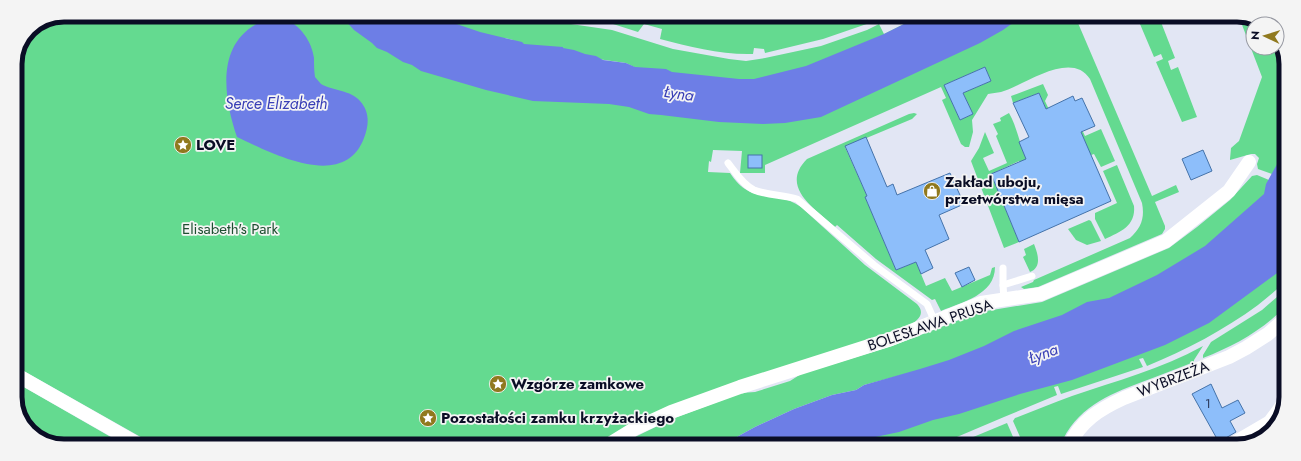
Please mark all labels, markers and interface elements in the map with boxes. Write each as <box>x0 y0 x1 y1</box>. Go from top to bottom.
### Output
north arrow <box>1245 16 1285 56</box>
text: N <box>1247 30 1263 40</box>
water label: Łyna <box>662 80 696 107</box>
water label: Serce Elizabeth <box>225 92 327 115</box>
place label: LOVE <box>196 134 235 156</box>
place icon: LOVE <box>173 135 193 155</box>
place label: Zakład uboju, przetwórstwa mięsa <box>945 171 1084 210</box>
shop icon: Zakład uboju, przetwórstwa mięsa <box>922 181 942 201</box>
park label: Elisabeth's Park <box>182 218 279 240</box>
street label: BOLESŁAWA PRUSA <box>865 293 996 357</box>
water label: Łyna <box>1025 337 1061 369</box>
street label: WYBRZEŻA <box>1134 355 1212 403</box>
place label: Wzgórze zamkowe <box>511 373 645 395</box>
place icon: Wzgórze zamkowe <box>488 374 508 394</box>
house number: 1 <box>1205 394 1211 413</box>
place label: Pozostałości zamku krzyżackiego <box>441 407 674 429</box>
place icon: Pozostałości zamku krzyżackiego <box>418 408 438 428</box>

